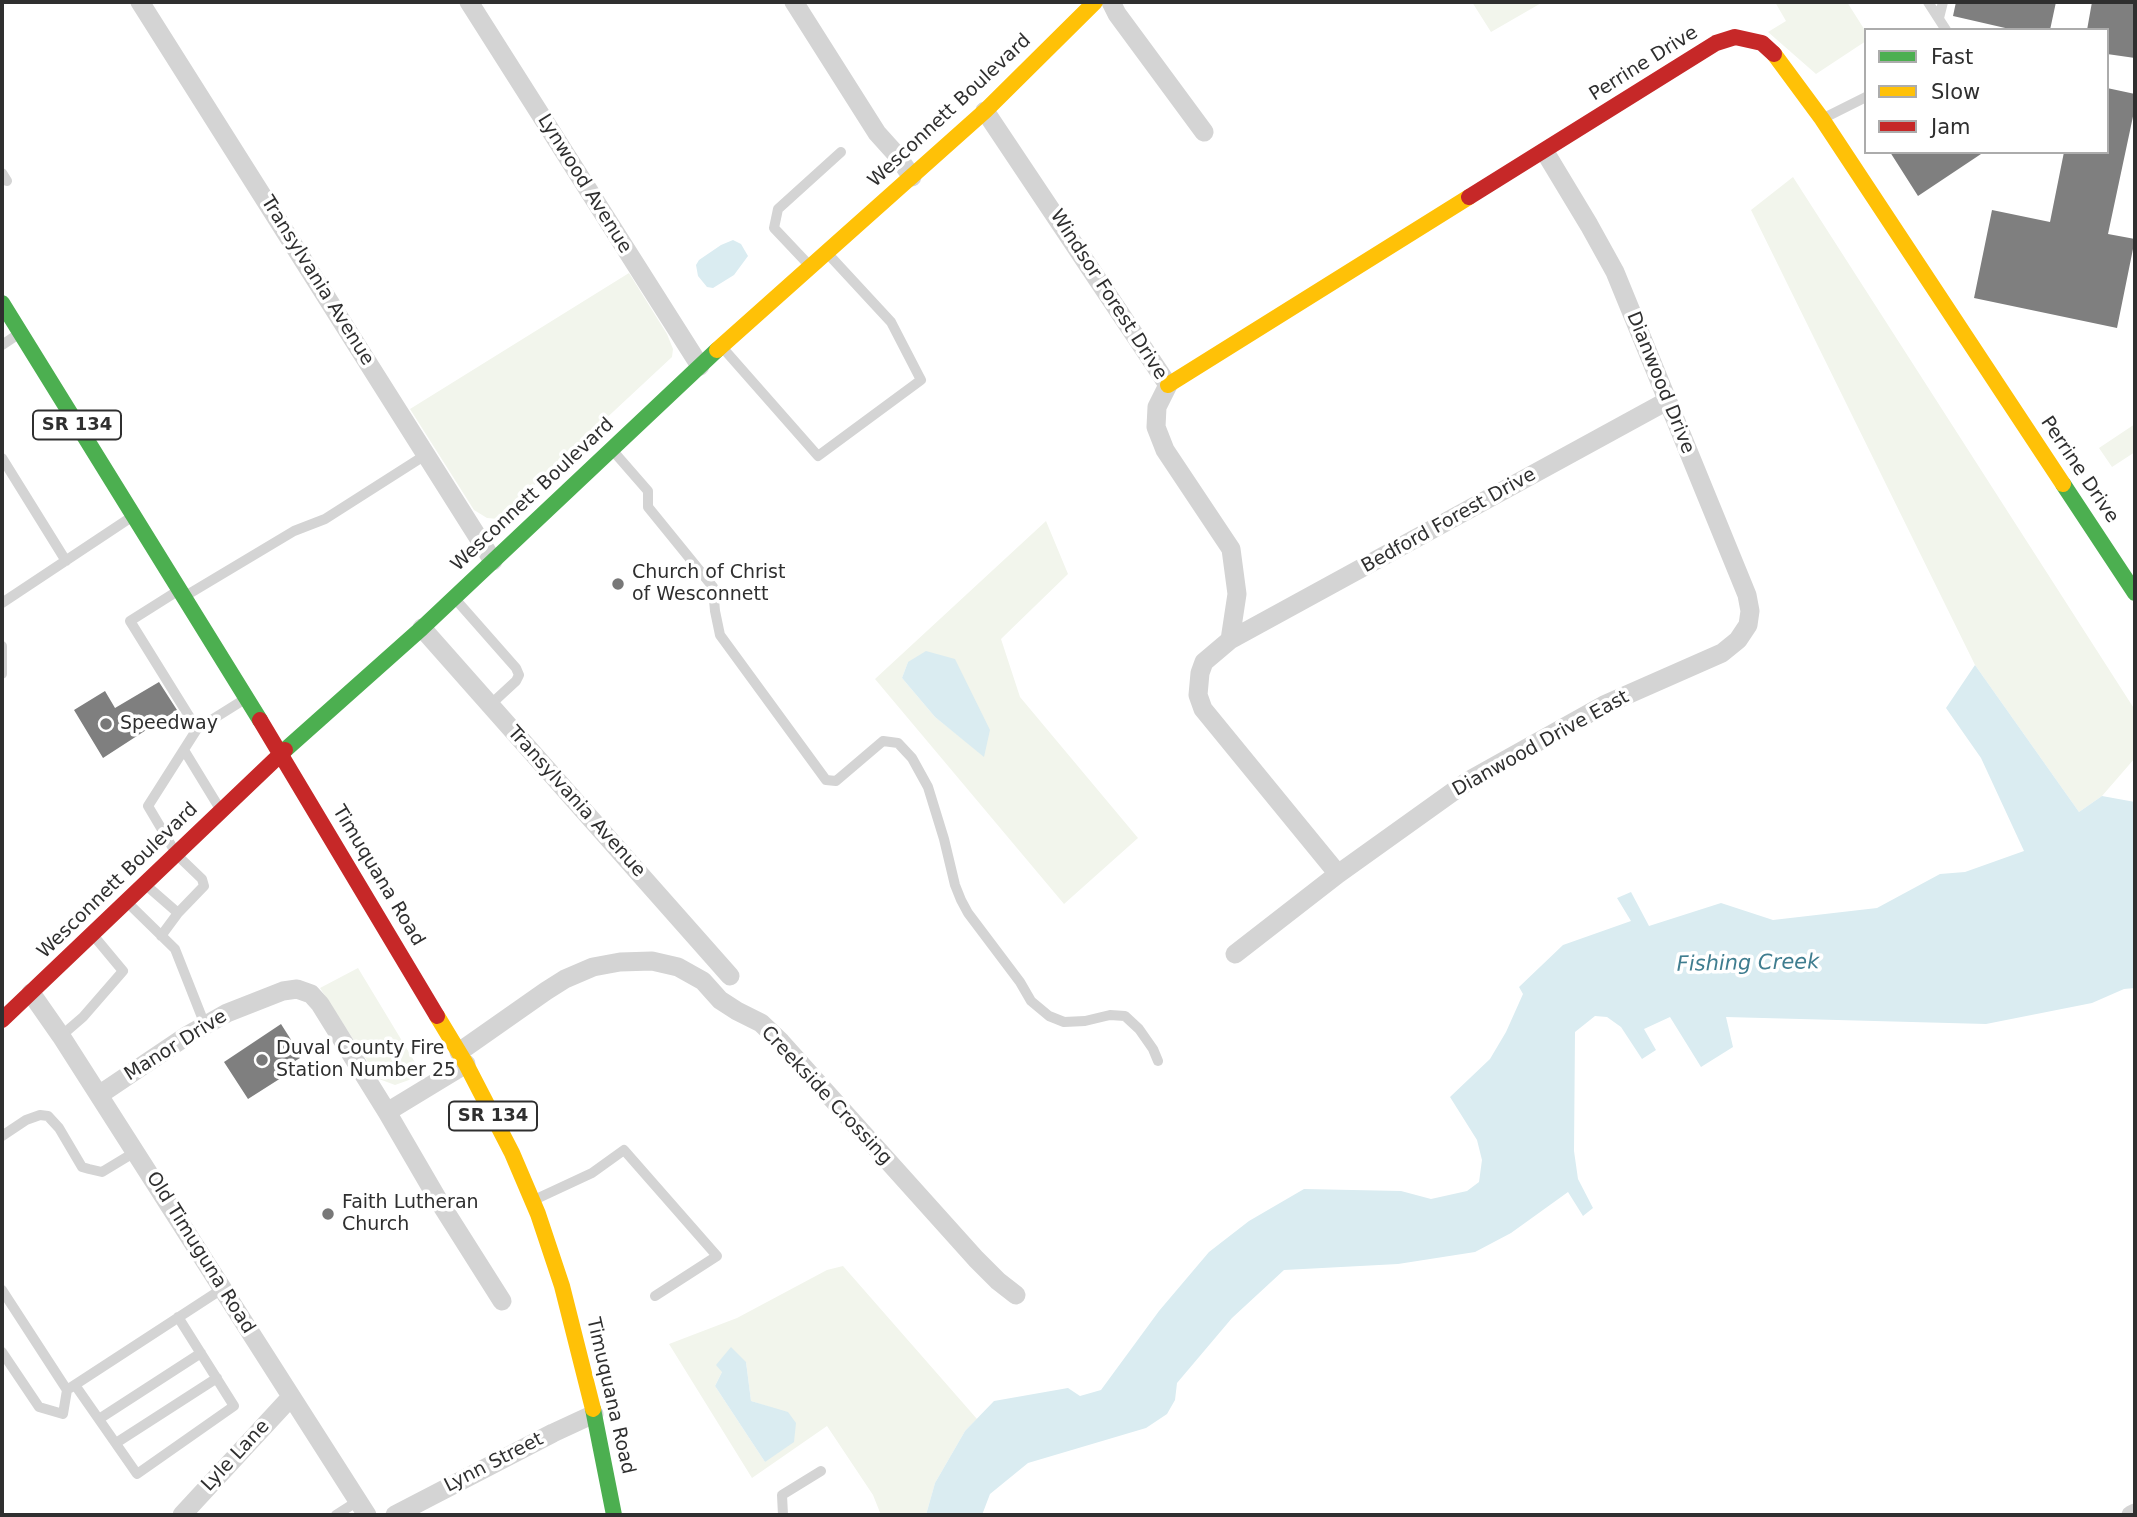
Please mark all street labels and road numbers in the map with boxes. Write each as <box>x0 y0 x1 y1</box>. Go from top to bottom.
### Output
street label: Perrine Drive <box>1586 22 1702 106</box>
street label: Wesconnett Boulevard <box>864 30 1036 192</box>
street label: Lynwood Avenue <box>532 110 636 258</box>
street label: Transylvania Avenue <box>256 192 378 370</box>
street label: Windsor Forest Drive <box>1044 206 1172 384</box>
street label: Dianwood Drive <box>1621 309 1699 457</box>
road number: SR 134 <box>33 410 121 440</box>
street label: Perrine Drive <box>2035 412 2123 528</box>
street label: Wesconnett Boulevard <box>447 414 619 576</box>
street label: Bedford Forest Drive <box>1358 464 1540 578</box>
street label: Dianwood Drive East <box>1449 686 1633 802</box>
street label: Transylvania Avenue <box>502 722 650 882</box>
street label: Wesconnett Boulevard <box>33 798 203 964</box>
street label: Timuquana Road <box>327 802 429 950</box>
street label: Manor Drive <box>121 1006 231 1086</box>
street label: Creekside Crossing <box>756 1022 896 1170</box>
road number: SR 134 <box>449 1101 537 1130</box>
street label: Old Timuguna Road <box>141 1168 259 1338</box>
street label: Timuquana Road <box>581 1315 639 1477</box>
street label: Lyle Lane <box>197 1416 275 1496</box>
street label: Lynn Street <box>441 1428 547 1498</box>

